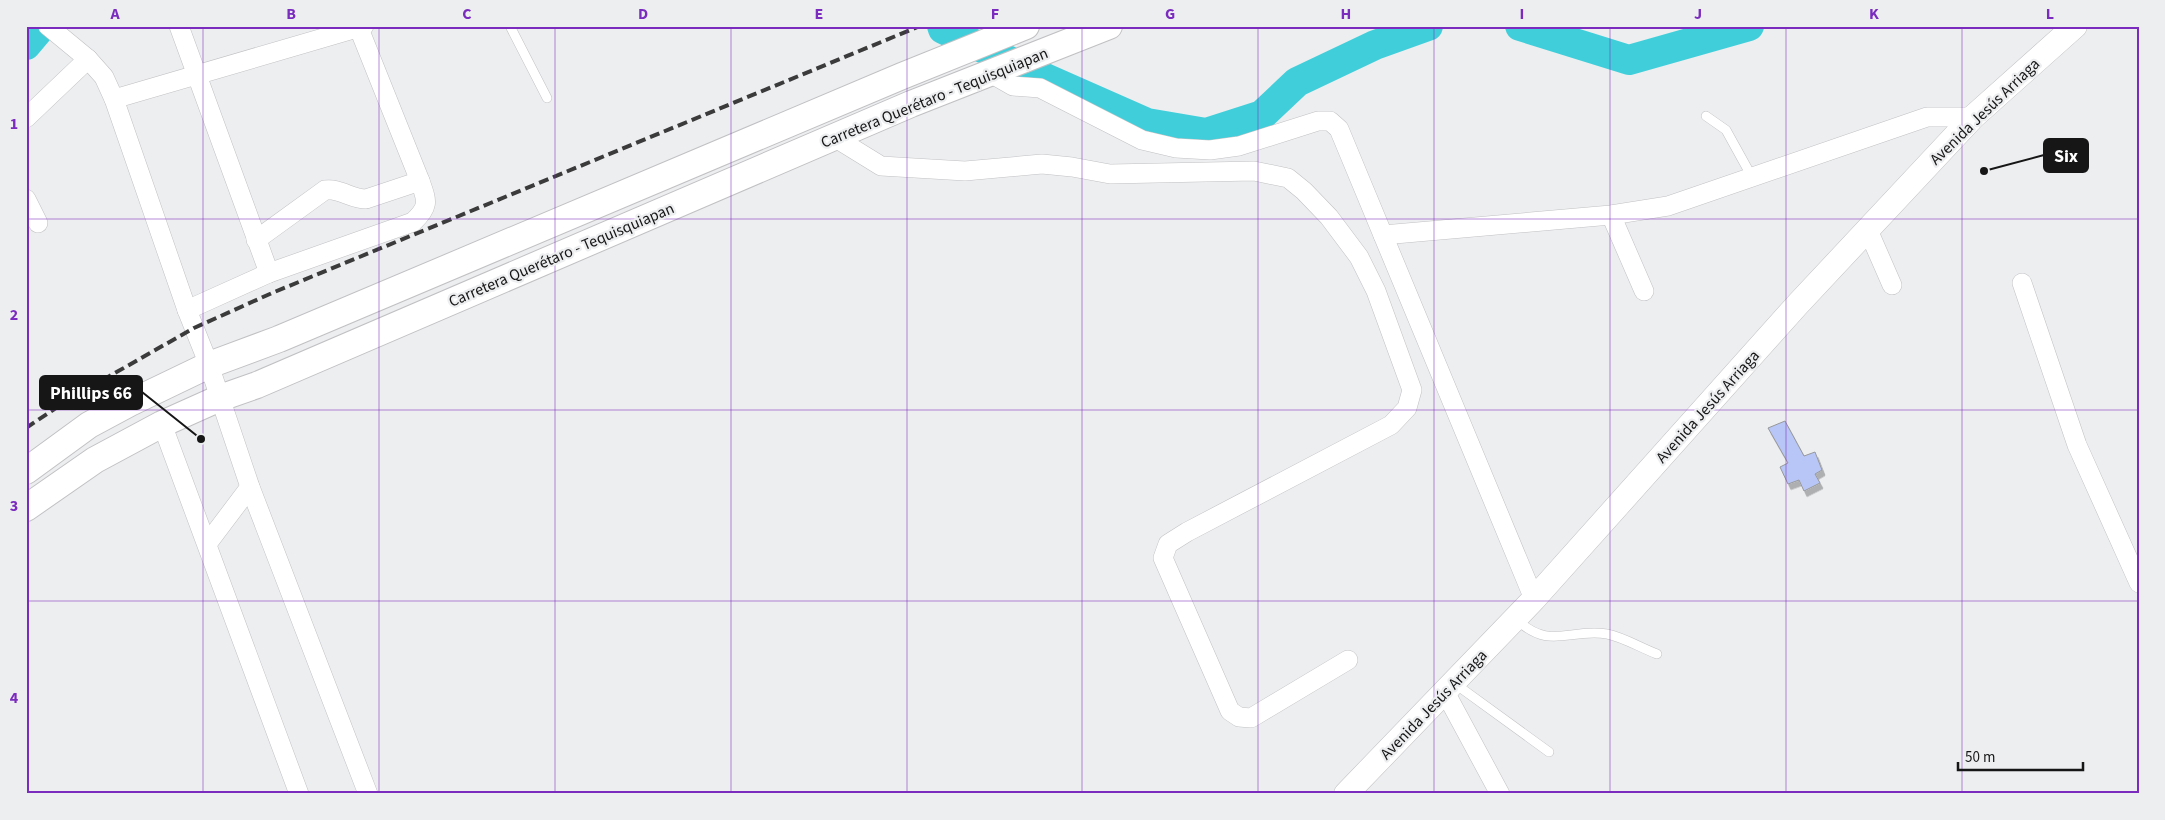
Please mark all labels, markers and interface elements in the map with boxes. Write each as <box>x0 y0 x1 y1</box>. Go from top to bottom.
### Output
text: A <box>109 3 120 25</box>
text: B <box>286 3 296 25</box>
text: C <box>462 3 472 25</box>
text: D <box>638 3 648 25</box>
text: E <box>815 3 823 25</box>
text: F <box>991 3 999 25</box>
text: G <box>1165 3 1175 25</box>
text: H <box>1341 3 1351 25</box>
text: I <box>1520 3 1524 25</box>
text: J <box>1694 3 1702 25</box>
text: K <box>1869 3 1879 25</box>
text: L <box>2046 3 2054 25</box>
street label: Carretera Querétaro - Tequisquiapan <box>817 42 1051 154</box>
street label: Avenida Jesús Arriaga <box>1925 53 2045 170</box>
text: 1 <box>10 113 18 135</box>
callout: Six <box>2044 139 2088 172</box>
text: Six <box>2054 144 2078 169</box>
street label: Carretera Querétaro - Tequisquiapan <box>445 197 678 313</box>
text: 2 <box>10 304 18 326</box>
street label: Avenida Jesús Arriaga <box>1651 345 1765 468</box>
callout: Phillips 66 <box>40 376 142 409</box>
text: Phillips 66 <box>50 381 132 406</box>
text: 3 <box>10 495 18 517</box>
street label: Avenida Jesús Arriaga <box>1375 645 1492 765</box>
text: 4 <box>10 687 19 709</box>
scale bar <box>1958 740 2082 772</box>
text: 50 m <box>1965 747 1995 768</box>

